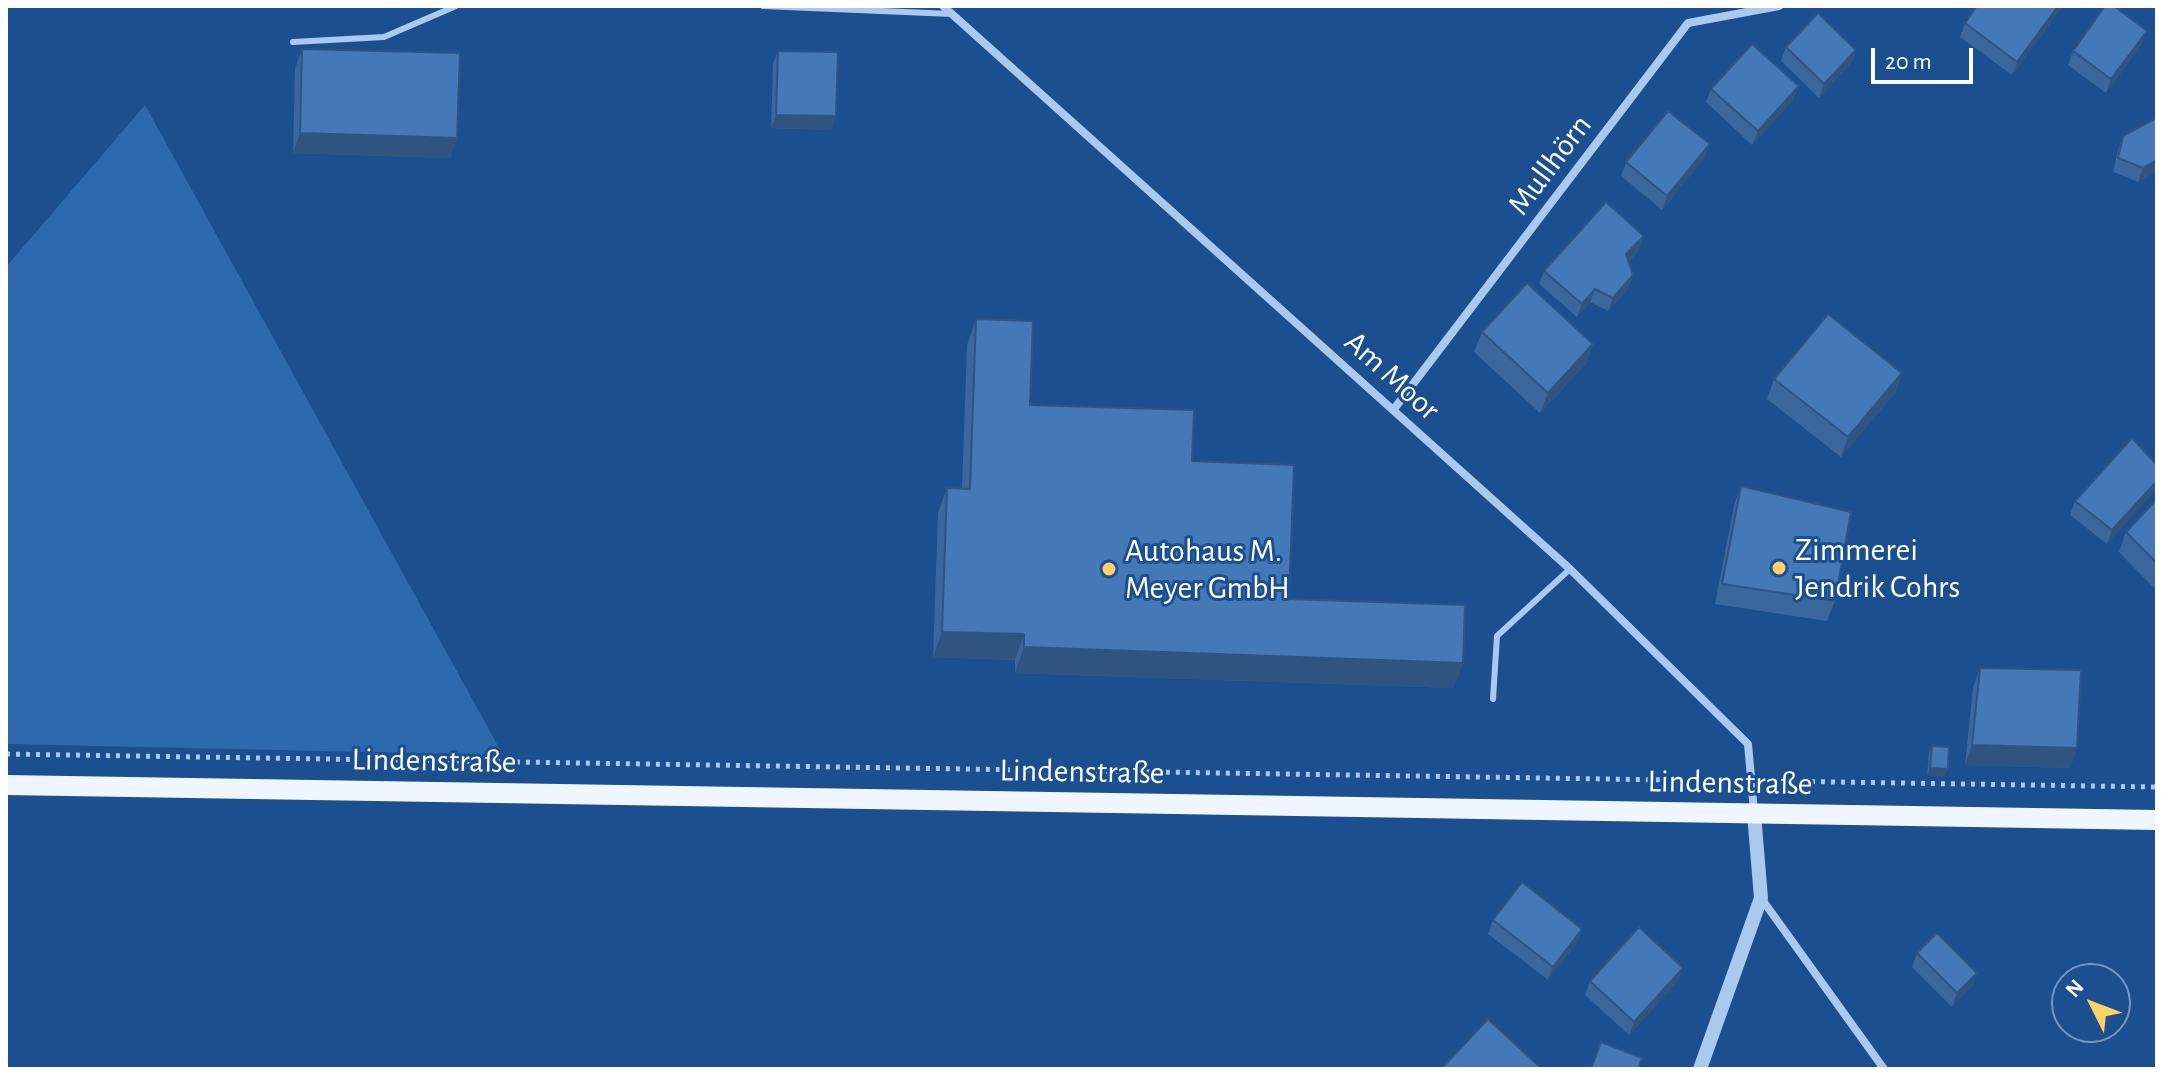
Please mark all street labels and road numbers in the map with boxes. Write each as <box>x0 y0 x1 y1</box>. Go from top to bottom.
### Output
street label: Mullhörn <box>1500 107 1600 223</box>
street label: Am Moor <box>1336 323 1448 429</box>
street label: Lindenstraße <box>351 740 517 782</box>
street label: Lindenstraße <box>999 751 1165 793</box>
street label: Lindenstraße <box>1647 762 1813 804</box>

